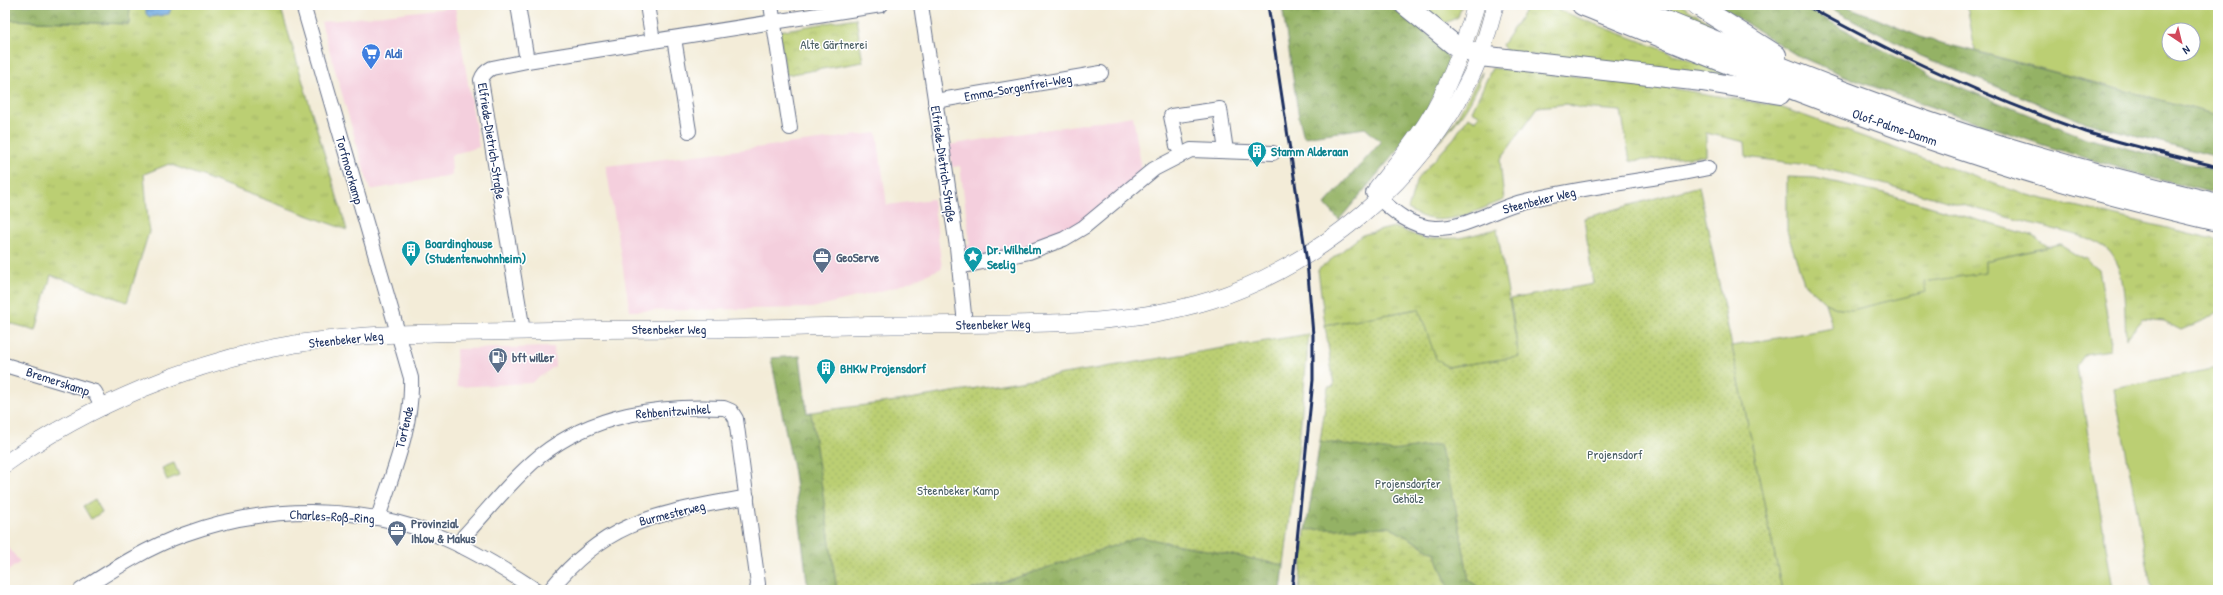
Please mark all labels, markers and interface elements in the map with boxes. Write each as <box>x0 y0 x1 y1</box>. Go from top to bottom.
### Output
north arrow <box>2161 22 2201 62</box>
park label: Alte Gärtnerei <box>800 35 868 53</box>
supermarket icon: Aldi <box>360 42 382 70</box>
text: N <box>2180 43 2193 58</box>
place label: Aldi <box>385 44 403 62</box>
street label: Emma-Sorgenfrei-Weg <box>963 69 1073 105</box>
street label: Elfriede-Dietrich-Straße <box>474 82 510 200</box>
street label: Olof-Palme-Damm <box>1850 104 1940 150</box>
street label: Elfriede-Dietrich-Straße <box>927 105 961 223</box>
street label: Torfmoorkamp <box>332 134 368 207</box>
building icon: Stamm Alderaan <box>1246 140 1268 168</box>
place label: Stamm Alderaan <box>1271 142 1348 160</box>
street label: Steenbeker Weg <box>1501 182 1578 218</box>
place label: Boardinghouse (Studentenwohnheim) <box>425 234 527 267</box>
building icon: Boardinghouse (Studentenwohnheim) <box>400 239 422 267</box>
place label: Dr. Wilhelm Seelig <box>987 240 1041 274</box>
place icon: Dr. Wilhelm Seelig <box>962 245 984 273</box>
office icon: GeoServe <box>811 246 833 274</box>
place label: GeoServe <box>836 248 880 266</box>
street label: Steenbeker Weg <box>955 314 1031 334</box>
street label: Steenbeker Weg <box>632 320 707 338</box>
street label: Steenbeker Weg <box>308 326 384 352</box>
fuel station icon: bft willer <box>487 346 509 374</box>
place label: bft willer <box>512 348 555 366</box>
building icon: BHKW Projensdorf <box>815 357 837 385</box>
place label: BHKW Projensdorf <box>840 359 926 377</box>
street label: Bremerskamp <box>24 362 92 400</box>
street label: Rehbenitzwinkel <box>635 399 711 423</box>
street label: Torfende <box>390 404 418 450</box>
park label: Projensdorf <box>1587 445 1643 463</box>
park label: Projensdorfer Gehölz <box>1375 474 1441 507</box>
park label: Steenbeker Kamp <box>917 481 999 499</box>
street label: Burmesterweg <box>637 496 707 530</box>
street label: Charles-Roß-Ring <box>289 505 375 527</box>
place label: Provinzial Ihlow & Makus <box>411 514 476 547</box>
office icon: Provinzial Ihlow & Makus <box>386 519 408 547</box>

